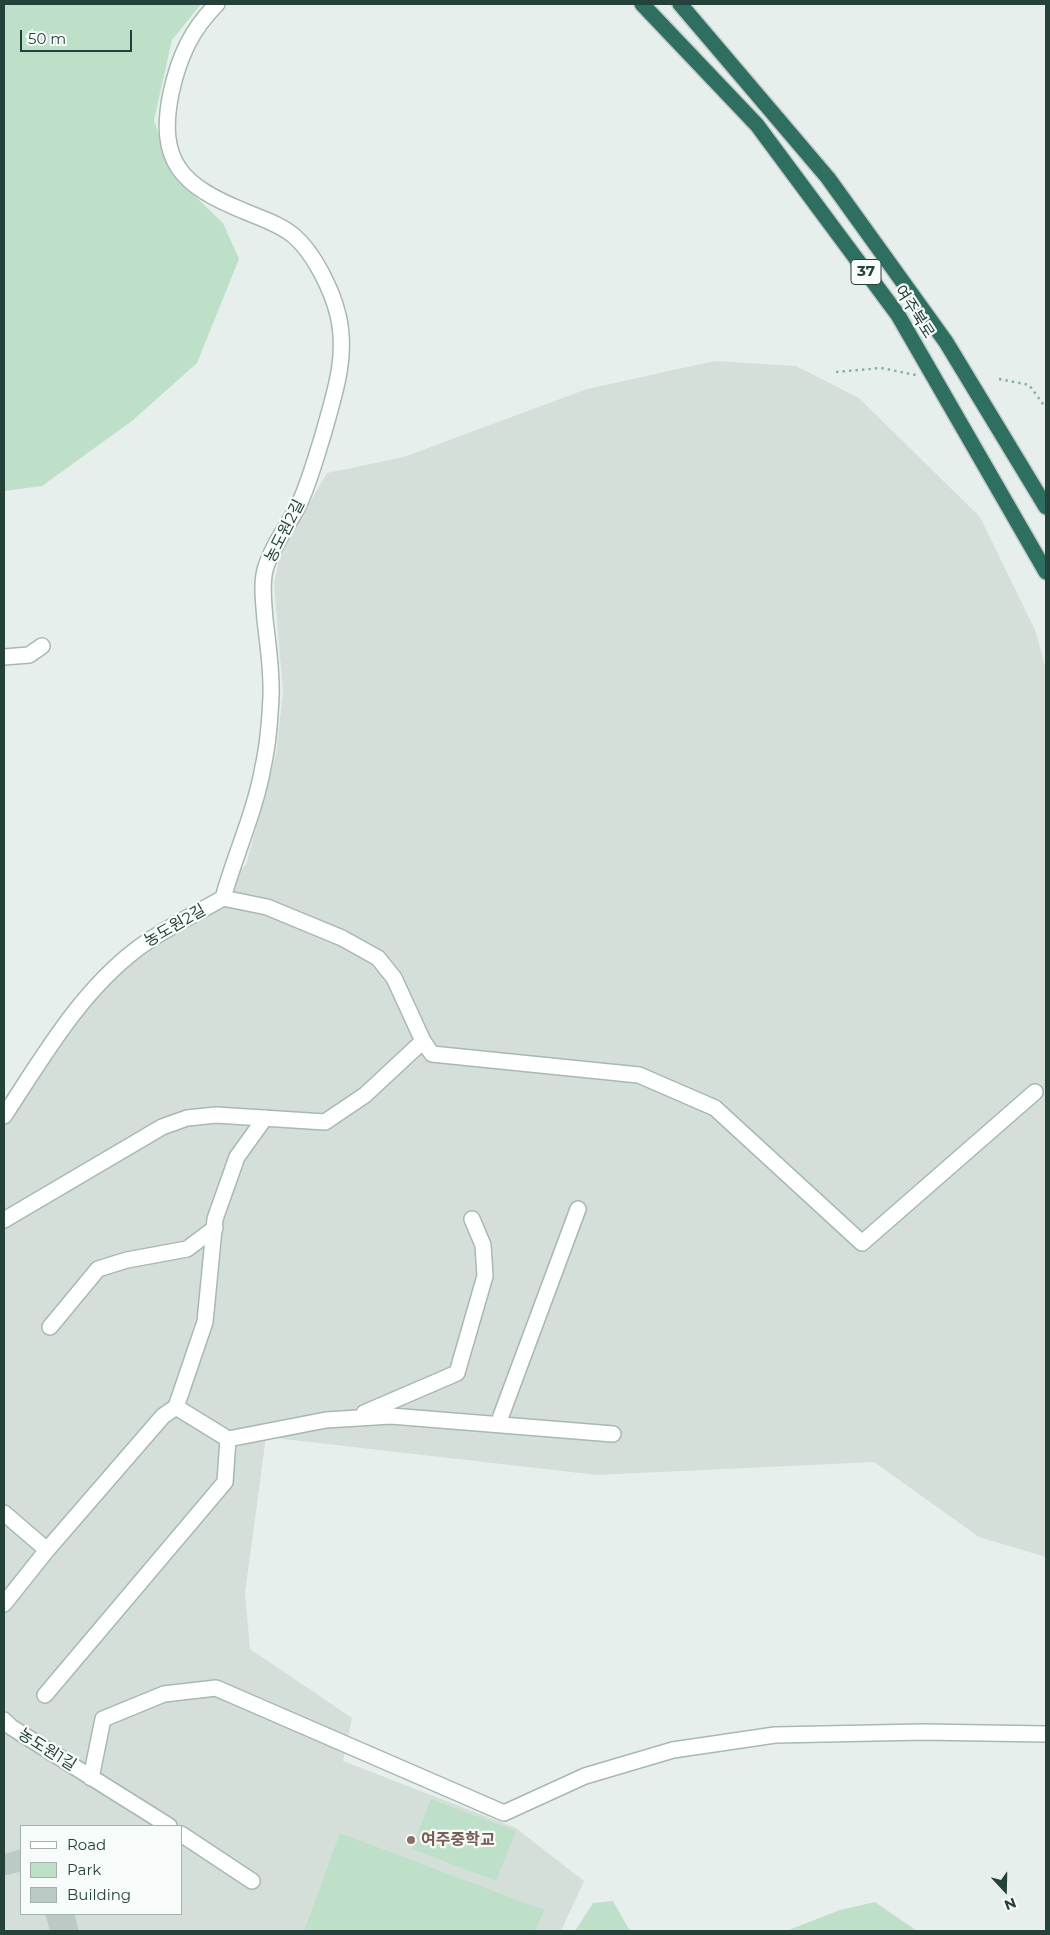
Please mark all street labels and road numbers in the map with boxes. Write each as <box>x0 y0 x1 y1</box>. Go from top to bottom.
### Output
road number: 37 <box>851 260 881 284</box>
street label: 여주북로 <box>890 282 938 342</box>
street label: 농도원2길 <box>261 496 309 566</box>
street label: 농도원2길 <box>141 901 209 951</box>
street label: 농도원1길 <box>14 1725 80 1775</box>

